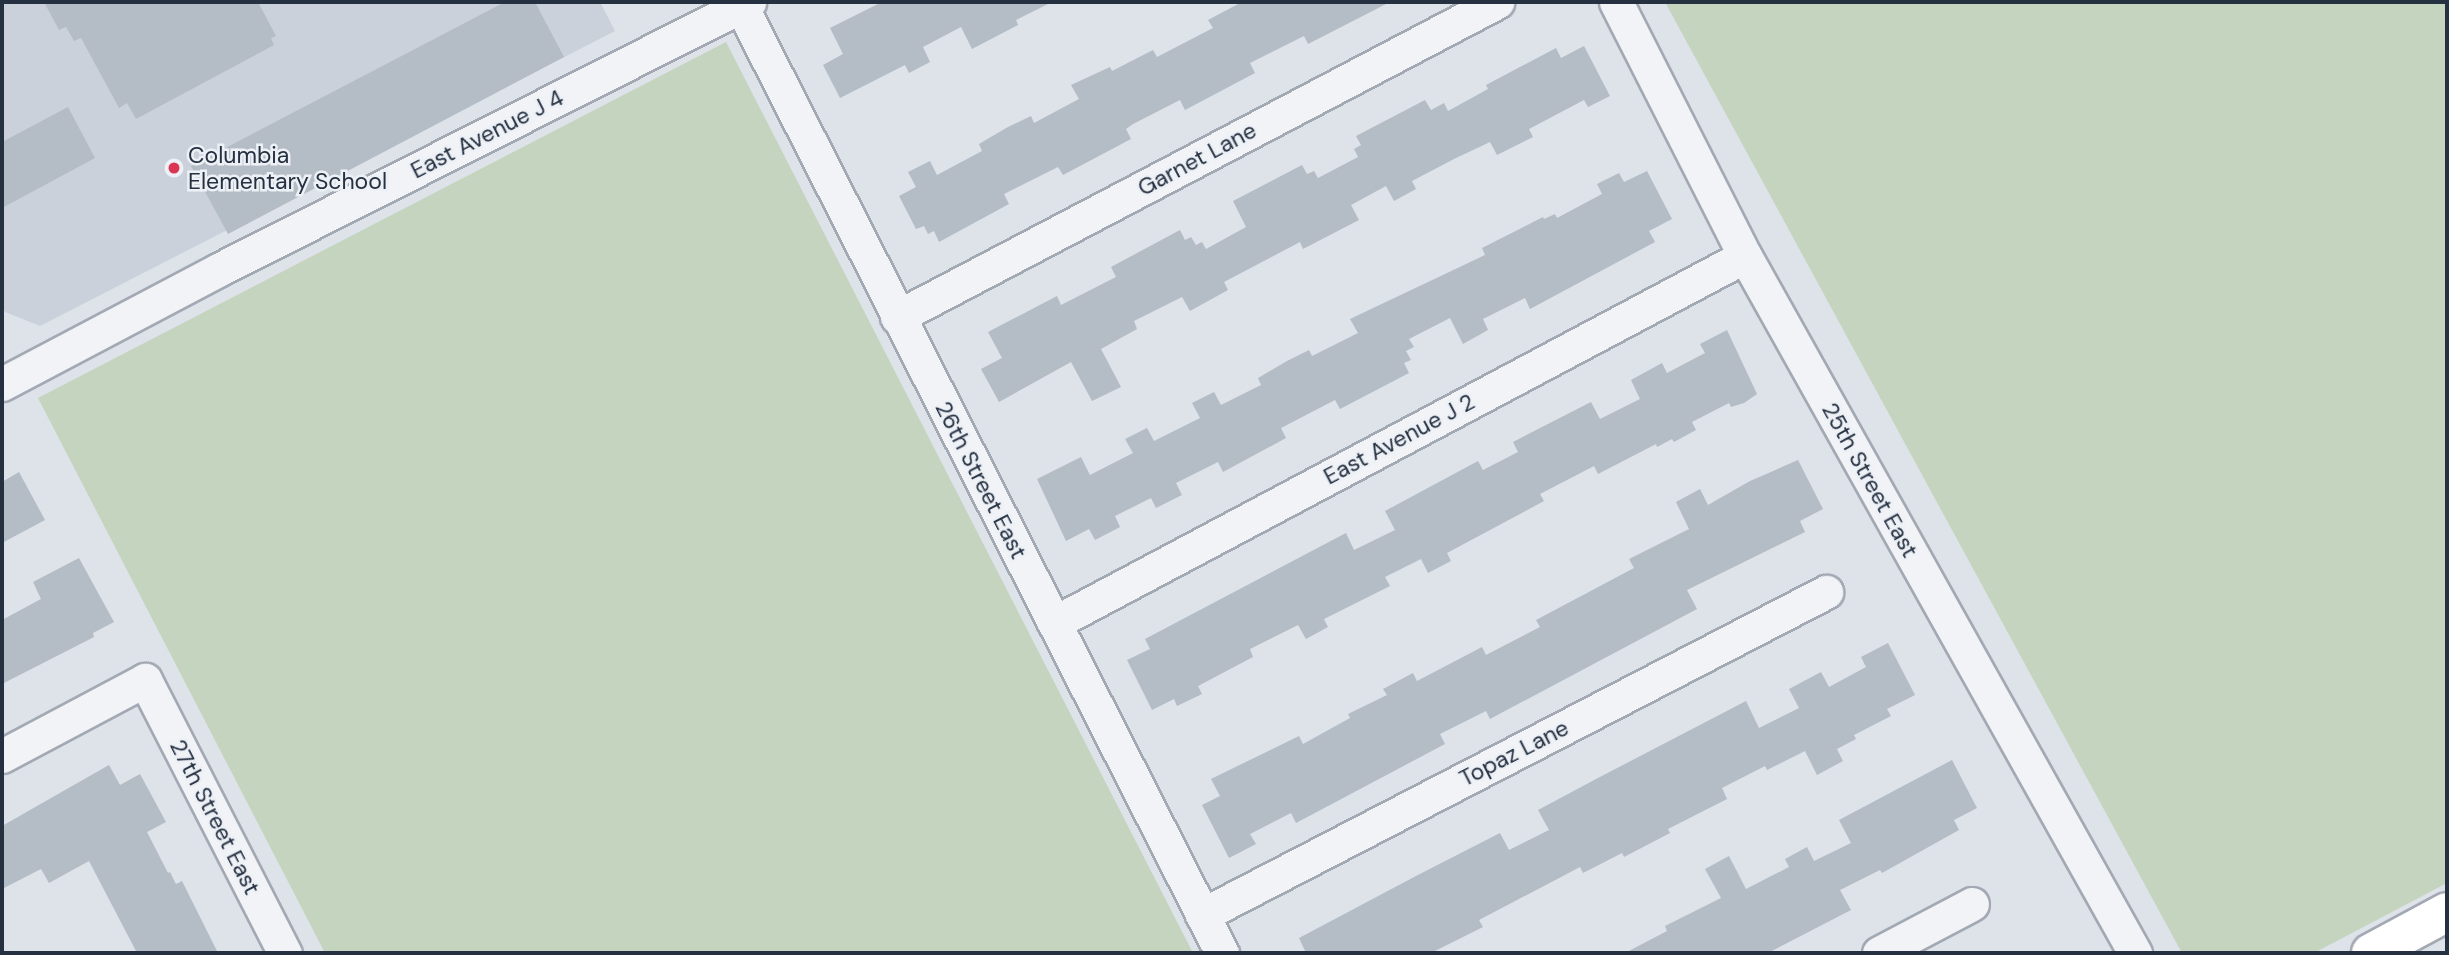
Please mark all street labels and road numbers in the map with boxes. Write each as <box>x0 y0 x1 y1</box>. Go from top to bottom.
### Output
street label: East Avenue J 4 <box>406 84 568 184</box>
street label: Garnet Lane <box>1133 116 1261 202</box>
street label: East Avenue J 2 <box>1319 388 1479 490</box>
street label: 26th Street East <box>929 397 1033 563</box>
street label: 25th Street East <box>1816 398 1924 562</box>
street label: Topaz Lane <box>1455 714 1573 792</box>
street label: 27th Street East <box>164 735 266 899</box>

